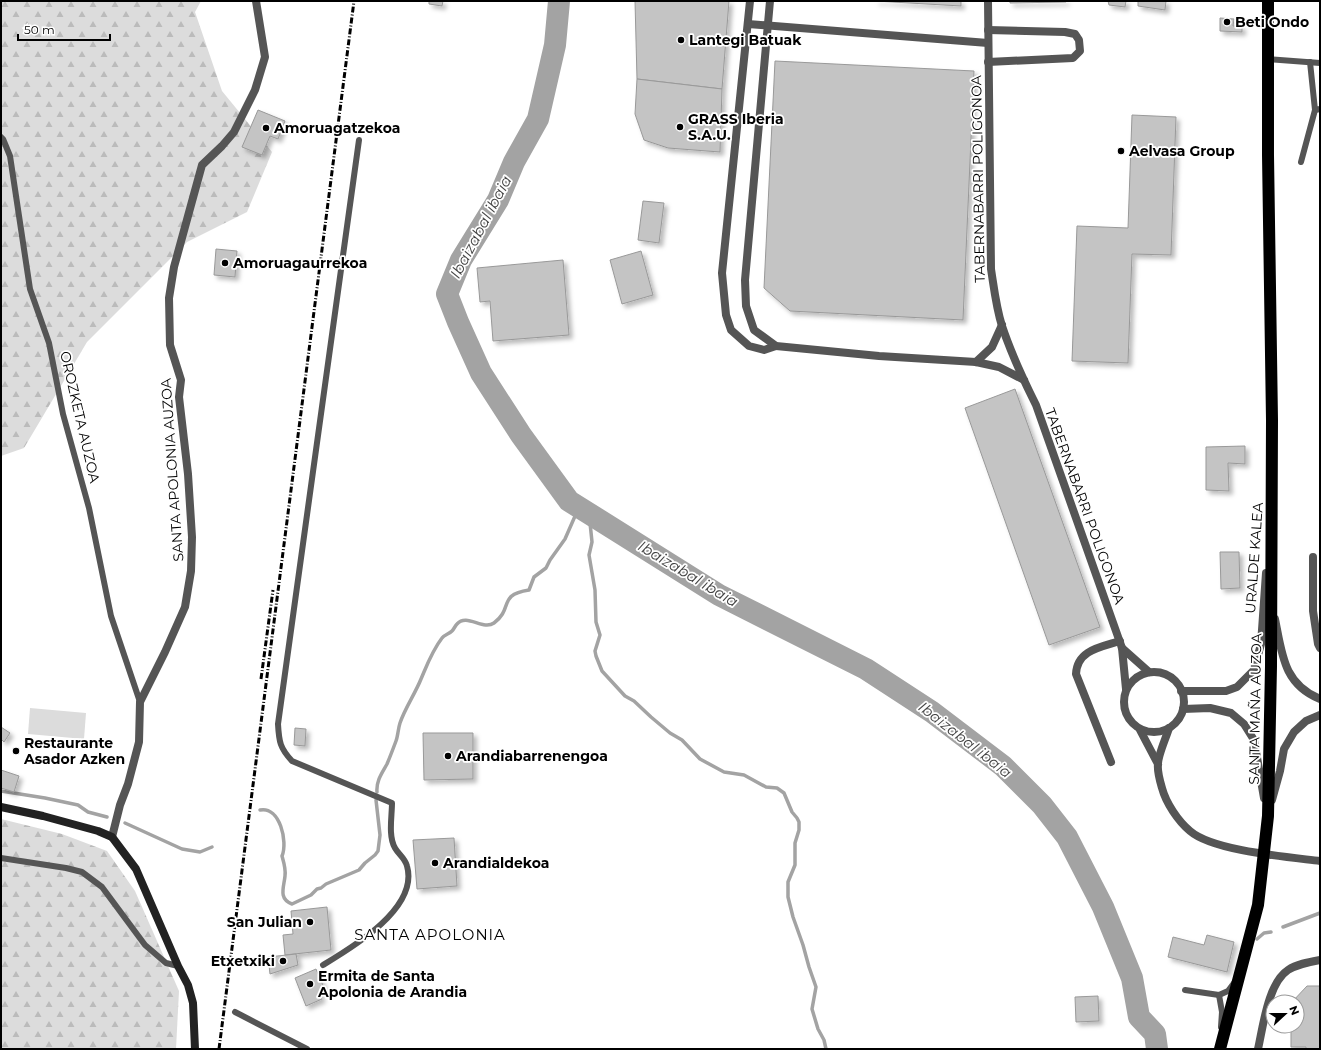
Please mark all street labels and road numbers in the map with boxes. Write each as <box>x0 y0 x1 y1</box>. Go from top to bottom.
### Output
street label: TABERNABARRI POLIGONOA <box>967 74 989 283</box>
street label: OROZKETA AUZOA <box>56 349 104 486</box>
street label: SANTA APOLONIA AUZOA <box>157 377 187 562</box>
street label: TABERNABARRI POLIGONOA <box>1041 405 1129 608</box>
street label: URALDE KALEA <box>1241 501 1267 614</box>
street label: SANTA MAÑA AUZOA <box>1245 632 1265 785</box>

